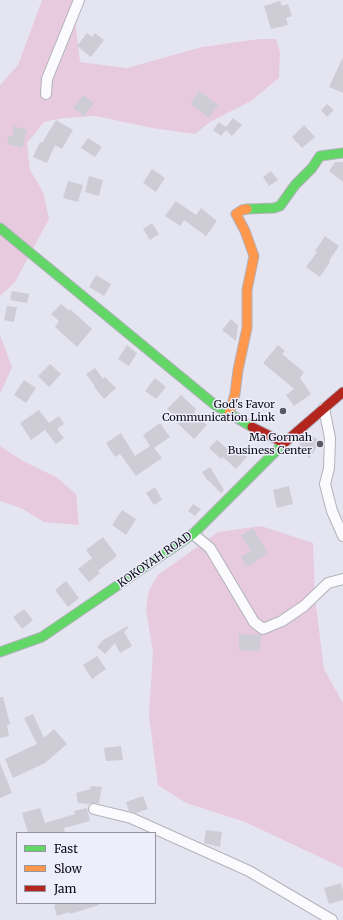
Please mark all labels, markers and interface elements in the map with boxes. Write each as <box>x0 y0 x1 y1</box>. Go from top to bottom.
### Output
place label: God's Favor Communication Link <box>162 398 275 424</box>
marker: God's Favor Communication Link <box>278 406 288 416</box>
place label: Ma Gormah Business Center <box>228 431 312 457</box>
marker: Ma Gormah Business Center <box>315 439 325 449</box>
street label: KOKOYAH ROAD <box>115 530 195 590</box>
legend <box>16 832 156 904</box>
text: Fast <box>54 841 78 856</box>
text: Slow <box>54 861 82 876</box>
text: Jam <box>54 881 76 896</box>

